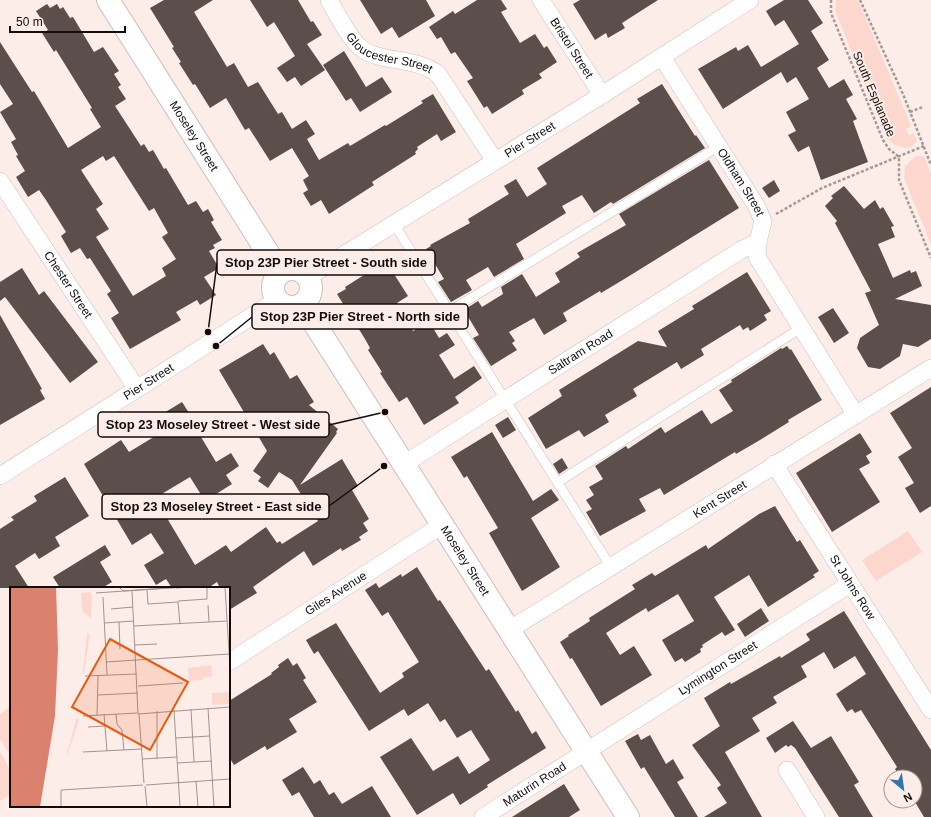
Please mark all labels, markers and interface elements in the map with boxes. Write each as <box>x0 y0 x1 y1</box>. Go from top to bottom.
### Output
scale bar <box>10 8 125 34</box>
text: 50 m <box>16 15 43 29</box>
street label: Bristol Street <box>547 15 597 81</box>
street label: Gloucester Street <box>343 30 436 76</box>
street label: South Esplanade <box>850 49 898 139</box>
street label: Moseley Street <box>167 98 222 174</box>
street label: Pier Street <box>502 118 558 161</box>
street label: Oldham Street <box>715 146 767 219</box>
street label: Chester Street <box>41 248 96 321</box>
callout: Stop 23P Pier Street - South side <box>217 250 435 275</box>
text: Stop 23P Pier Street - South side <box>225 255 427 270</box>
callout: Stop 23P Pier Street - North side <box>252 304 468 329</box>
text: Stop 23P Pier Street - North side <box>260 309 460 324</box>
street label: Saltram Road <box>546 326 615 378</box>
street label: Pier Street <box>121 360 177 403</box>
callout: Stop 23 Moseley Street - West side <box>98 412 329 437</box>
text: Stop 23 Moseley Street - West side <box>106 417 320 432</box>
street label: Kent Street <box>690 477 749 521</box>
callout: Stop 23 Moseley Street - East side <box>102 494 329 519</box>
text: Stop 23 Moseley Street - East side <box>111 499 321 514</box>
street label: Moseley Street <box>438 523 493 599</box>
street label: St Johns Row <box>827 552 879 622</box>
street label: Giles Avenue <box>302 568 370 618</box>
inset map <box>10 587 230 807</box>
street label: Lymington Street <box>676 638 760 698</box>
street label: Maturin Road <box>500 759 569 810</box>
north arrow <box>883 769 923 809</box>
text: N <box>901 791 914 805</box>

